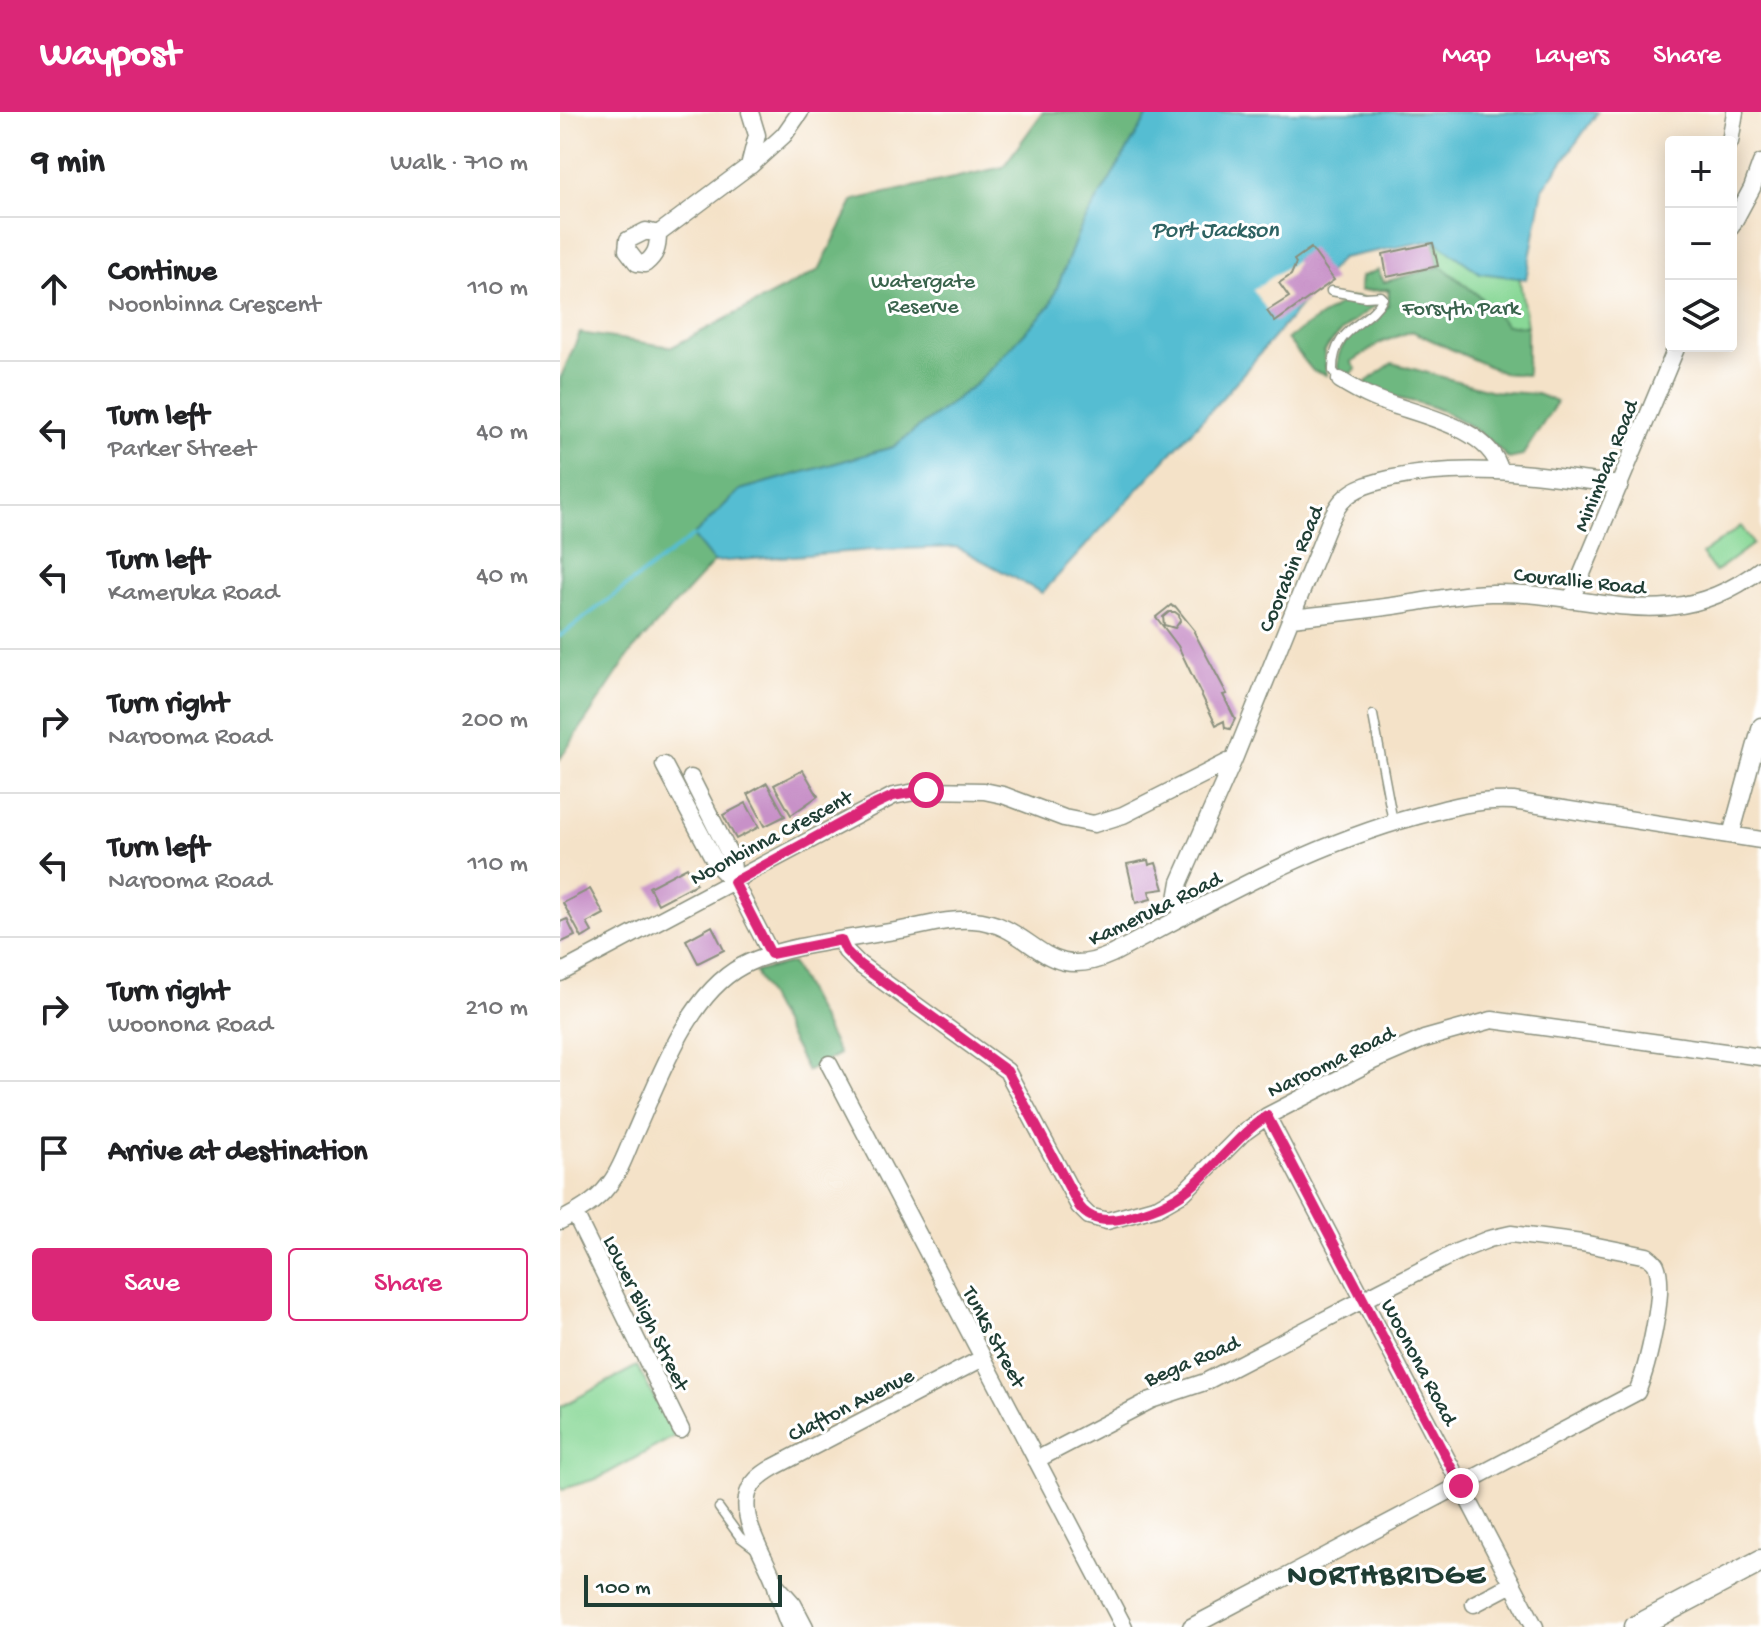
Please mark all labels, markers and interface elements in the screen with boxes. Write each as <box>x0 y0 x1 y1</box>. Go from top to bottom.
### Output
text: Waypost <box>40 34 180 78</box>
text: Map <box>1442 40 1491 73</box>
text: Layers <box>1535 40 1609 73</box>
text: Share <box>1653 40 1721 73</box>
map controls <box>1665 136 1737 352</box>
button: + <box>1665 136 1737 208</box>
text: 9 min <box>32 144 105 184</box>
text: Walk · 710 m <box>390 149 528 180</box>
button: − <box>1665 208 1737 280</box>
water label: Port Jackson <box>1151 217 1279 246</box>
text: Continue <box>108 256 217 291</box>
icon: ahead <box>32 267 76 311</box>
park label: Watergate Reserve <box>871 270 976 321</box>
text: 110 m <box>468 274 528 305</box>
button: layers <box>1665 280 1737 352</box>
text: Noonbinna Crescent <box>108 291 320 322</box>
park label: Forsyth Park <box>1401 297 1522 323</box>
street label: Minimbah Road <box>1569 395 1647 536</box>
text: Turn left <box>108 400 209 435</box>
icon: left <box>32 411 76 455</box>
text: 40 m <box>476 418 528 449</box>
text: Parker Street <box>108 435 256 466</box>
street label: Coorabin Road <box>1254 500 1332 637</box>
text: Turn left <box>108 544 209 579</box>
icon: left <box>32 555 76 599</box>
text: 40 m <box>476 562 528 593</box>
street label: Courallie Road <box>1512 563 1649 603</box>
text: Kameruka Road <box>108 579 279 610</box>
text: Turn right <box>108 688 228 723</box>
icon: right <box>32 699 76 743</box>
text: 200 m <box>461 706 528 737</box>
text: Narooma Road <box>108 723 271 754</box>
route start <box>908 772 944 808</box>
street label: Noonbinna Crescent <box>686 785 859 893</box>
text: Turn left <box>108 832 209 867</box>
icon: left <box>32 843 76 887</box>
text: 110 m <box>468 850 528 881</box>
street label: Kameruka Road <box>1085 866 1228 954</box>
text: Narooma Road <box>108 867 271 898</box>
text: Turn right <box>108 976 228 1011</box>
icon: right <box>32 987 76 1031</box>
text: 210 m <box>465 994 528 1025</box>
text: Woonona Road <box>108 1011 273 1042</box>
street label: Narooma Road <box>1264 1021 1401 1106</box>
icon: arrive <box>32 1131 76 1175</box>
text: Arrive at destination <box>108 1136 368 1171</box>
street label: Lower Bligh Street <box>595 1232 694 1398</box>
button: Save <box>32 1248 272 1321</box>
button: Share <box>288 1248 528 1321</box>
street label: Tunks Street <box>954 1281 1031 1395</box>
street label: Woonona Road <box>1373 1295 1463 1432</box>
street label: Bega Road <box>1140 1330 1246 1395</box>
street label: Clafton Avenue <box>784 1363 920 1449</box>
route end <box>1443 1468 1479 1504</box>
district label: NORTHBRIDGE <box>1287 1560 1487 1595</box>
scale bar <box>584 1571 782 1607</box>
text: 100 m <box>596 1576 651 1602</box>

